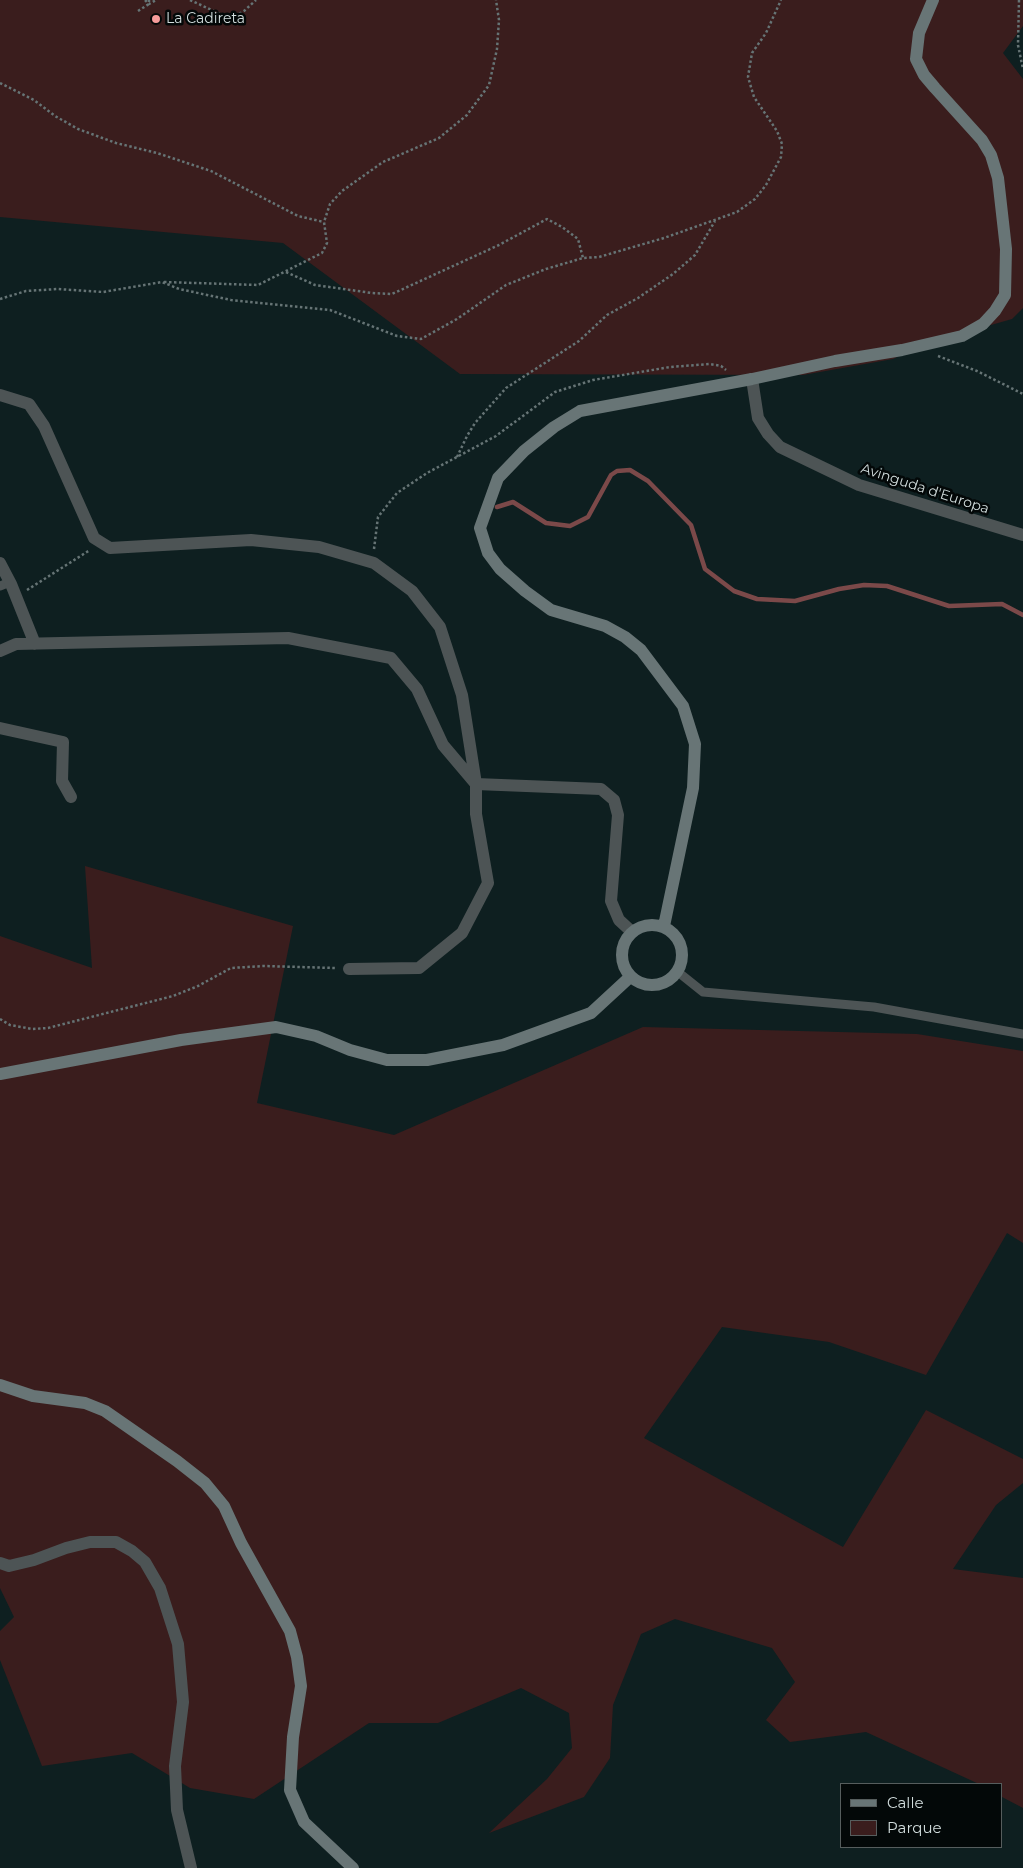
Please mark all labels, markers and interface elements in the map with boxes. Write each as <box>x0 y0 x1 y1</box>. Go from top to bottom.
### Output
place label: La Cadireta <box>166 11 245 27</box>
marker: La Cadireta <box>150 13 162 25</box>
street label: Avinguda d'Europa <box>859 460 991 518</box>
legend <box>840 1783 1003 1848</box>
text: Calle <box>887 1793 924 1812</box>
text: Parque <box>887 1818 942 1837</box>

